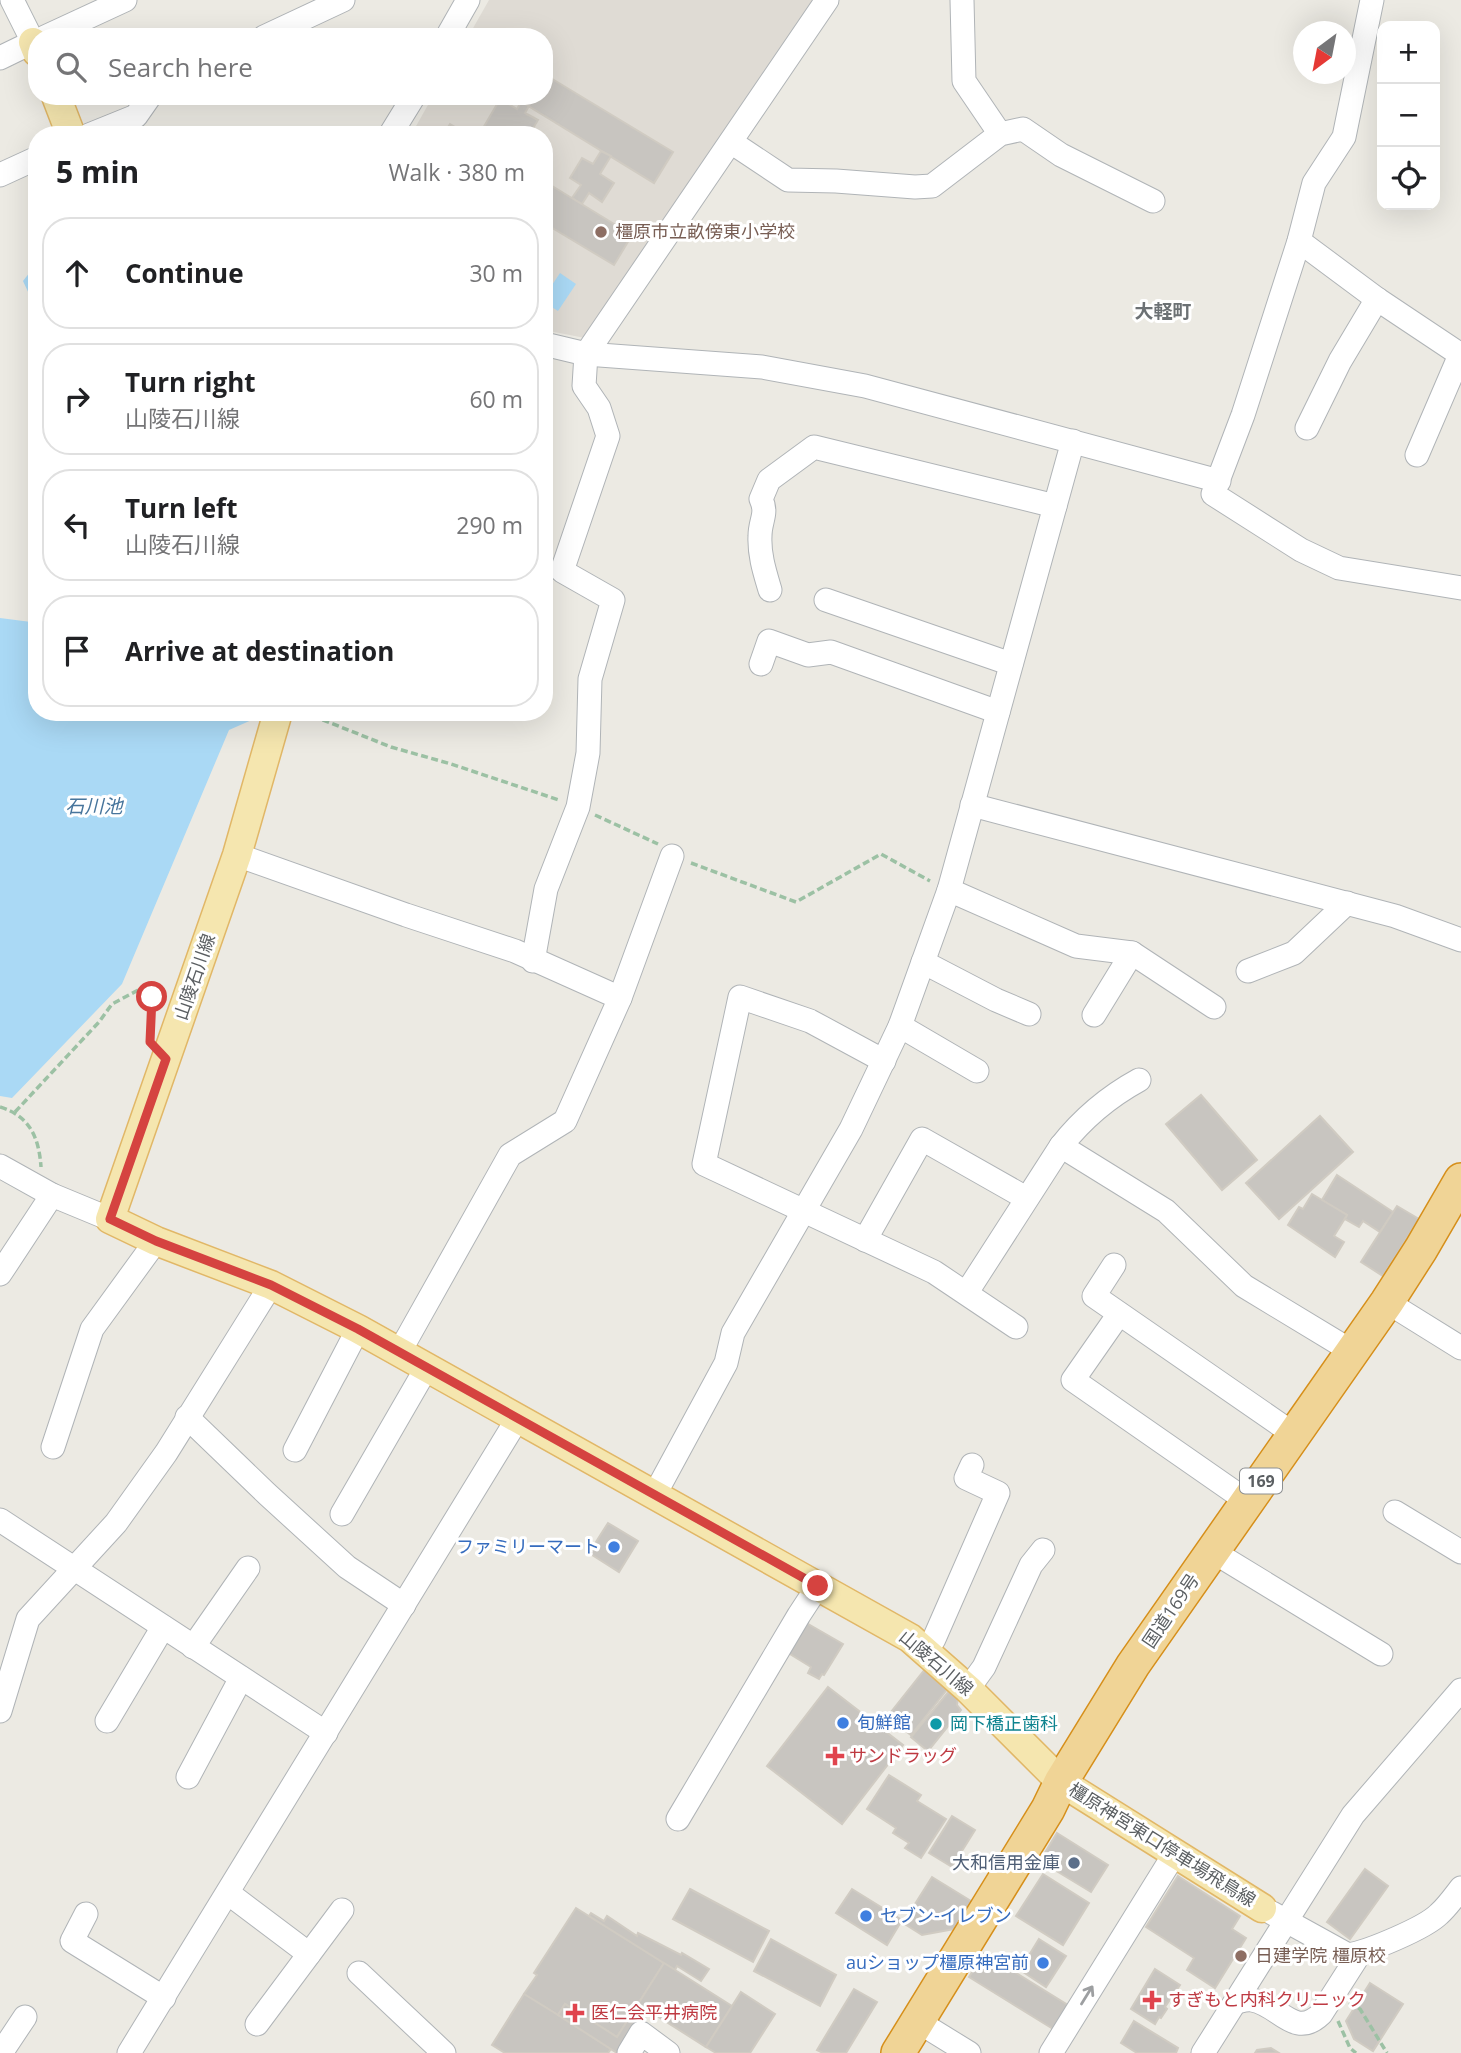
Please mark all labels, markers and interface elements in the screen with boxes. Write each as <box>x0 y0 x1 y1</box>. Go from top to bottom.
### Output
north arrow <box>1293 21 1356 84</box>
map controls <box>1377 21 1440 210</box>
button: + <box>1377 21 1440 84</box>
search box <box>28 28 553 105</box>
icon: search <box>52 48 90 86</box>
text: Search here <box>108 49 253 85</box>
button: − <box>1377 84 1440 147</box>
button: locate <box>1377 147 1440 210</box>
text: 5 min <box>56 151 139 192</box>
text: Walk · 380 m <box>388 156 525 188</box>
place label: 橿原市立畝傍東小学校 <box>615 219 795 243</box>
marker: 橿原市立畝傍東小学校 <box>593 224 609 240</box>
icon: ahead <box>58 254 96 292</box>
text: Continue <box>125 255 244 291</box>
text: 30 m <box>469 257 523 289</box>
district label: 大軽町 <box>1134 298 1192 324</box>
text: Turn right <box>125 364 256 400</box>
icon: right <box>58 380 96 418</box>
text: 60 m <box>469 383 523 415</box>
text: 山陵石川線 <box>125 402 240 434</box>
text: Turn left <box>125 490 237 526</box>
icon: left <box>58 506 96 544</box>
text: 290 m <box>456 509 523 541</box>
text: 山陵石川線 <box>125 528 240 560</box>
icon: arrive <box>58 632 96 670</box>
text: Arrive at destination <box>125 633 394 669</box>
water label: 石川池 <box>65 793 124 819</box>
street label: 山陵石川線 <box>168 930 220 1023</box>
route start <box>136 981 167 1012</box>
road number: 169 <box>1240 1469 1282 1494</box>
place label: ファミリーマート <box>456 1534 600 1558</box>
marker: ファミリーマート <box>606 1539 622 1555</box>
street label: 国道169号 <box>1136 1569 1204 1652</box>
route end <box>802 1570 833 1601</box>
street label: 山陵石川線 <box>894 1624 979 1700</box>
place label: 旬鮮館 <box>857 1710 911 1734</box>
place label: 岡下橋正歯科 <box>950 1711 1058 1735</box>
marker: 旬鮮館 <box>835 1715 851 1731</box>
marker: 岡下橋正歯科 <box>928 1716 944 1732</box>
place label: サンドラッグ <box>849 1743 957 1767</box>
marker: サンドラッグ <box>827 1748 843 1764</box>
street label: 橿原神宮東口停車場飛鳥線 <box>1065 1777 1260 1912</box>
place label: 大和信用金庫 <box>952 1850 1060 1874</box>
marker: 大和信用金庫 <box>1066 1855 1082 1871</box>
place label: セブン-イレブン <box>880 1903 1012 1927</box>
marker: セブン-イレブン <box>858 1908 874 1924</box>
place label: 日建学院 橿原校 <box>1255 1943 1386 1967</box>
marker: 日建学院 橿原校 <box>1233 1948 1249 1964</box>
place label: auショップ橿原神宮前 <box>846 1950 1029 1974</box>
marker: auショップ橿原神宮前 <box>1035 1955 1051 1971</box>
one-way arrow <box>1079 1986 1094 2005</box>
place label: すぎもと内科クリニック <box>1168 1987 1366 2011</box>
marker: すぎもと内科クリニック <box>1142 1990 1162 2010</box>
place label: 医仁会平井病院 <box>591 2000 717 2024</box>
marker: 医仁会平井病院 <box>565 2003 585 2023</box>

